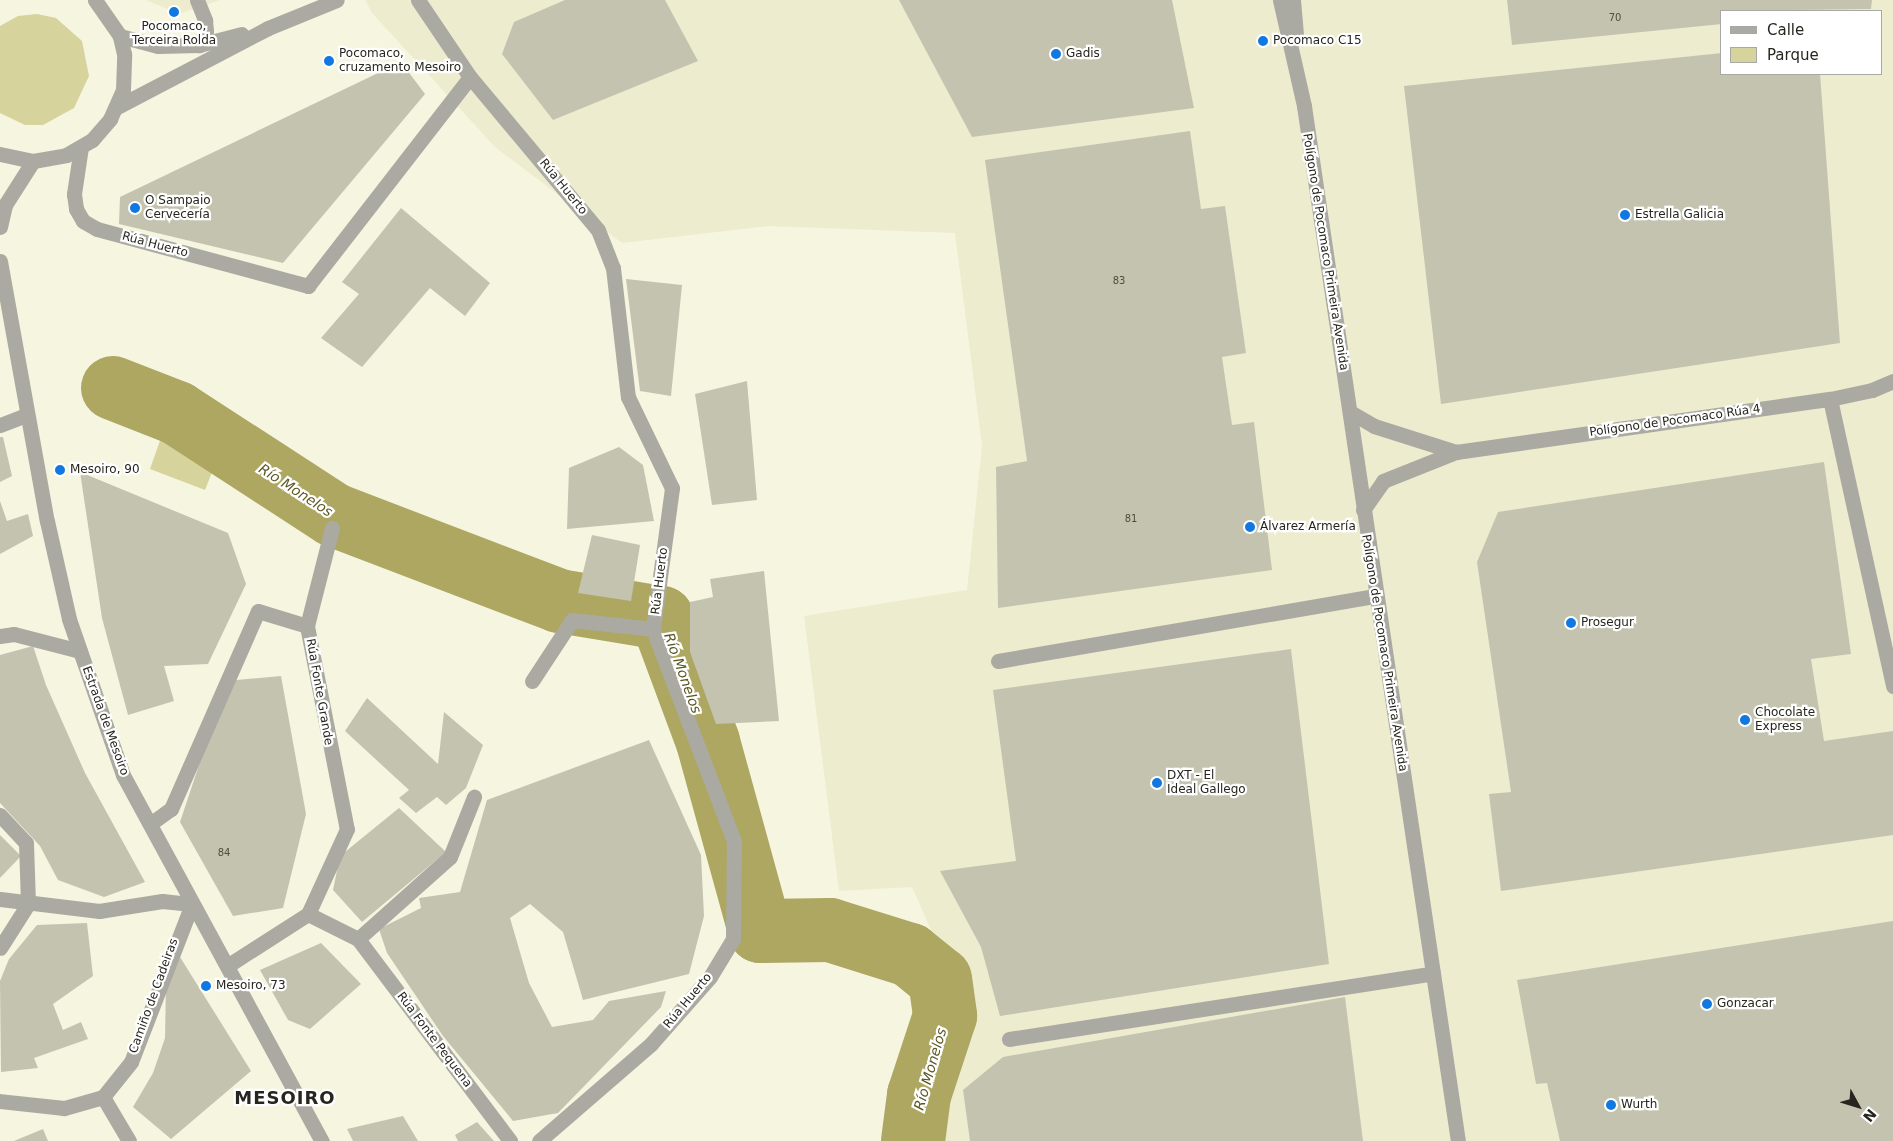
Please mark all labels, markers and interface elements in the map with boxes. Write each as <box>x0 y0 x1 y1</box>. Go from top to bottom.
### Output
marker: Pocomaco, Terceira Rolda <box>168 6 180 18</box>
legend <box>1720 10 1883 75</box>
house number: 70 <box>1609 12 1621 24</box>
place label: Pocomaco, Terceira Rolda <box>132 20 216 48</box>
text: Calle <box>1767 21 1804 39</box>
place label: Pocomaco C15 <box>1273 34 1362 48</box>
marker: Pocomaco C15 <box>1257 35 1269 47</box>
text: Parque <box>1767 46 1819 64</box>
place label: Pocomaco, cruzamento Mesoiro <box>339 47 461 75</box>
place label: Gadis <box>1066 47 1100 61</box>
marker: Gadis <box>1050 48 1062 60</box>
marker: Pocomaco, cruzamento Mesoiro <box>323 55 335 67</box>
street label: Polígono de Pocomaco Primeira Avenida <box>1299 132 1351 372</box>
street label: Rúa Huerto <box>536 156 590 218</box>
place label: O Sampaio Cervecería <box>145 194 211 222</box>
marker: O Sampaio Cervecería <box>129 202 141 214</box>
place label: Estrella Galicia <box>1635 208 1724 222</box>
marker: Estrella Galicia <box>1619 209 1631 221</box>
street label: Rúa Huerto <box>121 229 189 261</box>
house number: 83 <box>1113 275 1125 287</box>
street label: Polígono de Pocomaco Rúa 4 <box>1589 402 1761 440</box>
water label: Río Monelos <box>256 460 336 520</box>
place label: Mesoiro, 90 <box>70 463 140 477</box>
marker: Mesoiro, 90 <box>54 464 66 476</box>
house number: 81 <box>1125 513 1137 525</box>
place label: Álvarez Armería <box>1260 520 1356 534</box>
marker: Álvarez Armería <box>1244 521 1256 533</box>
street label: Polígono de Pocomaco Primeira Avenida <box>1358 533 1410 773</box>
street label: Rúa Huerto <box>649 547 671 615</box>
place label: Prosegur <box>1581 616 1634 630</box>
marker: Prosegur <box>1565 617 1577 629</box>
water label: Río Monelos <box>661 630 705 716</box>
street label: Rúa Fonte Grande <box>303 638 335 746</box>
street label: Estrada de Mesoiro <box>79 664 131 778</box>
place label: Chocolate Express <box>1755 706 1815 734</box>
marker: Chocolate Express <box>1739 714 1751 726</box>
place label: DXT - El Ideal Gallego <box>1167 769 1246 797</box>
marker: DXT - El Ideal Gallego <box>1151 777 1163 789</box>
house number: 84 <box>218 847 230 859</box>
street label: Camiño de Cadeiras <box>127 937 181 1055</box>
street label: Rúa Huerto <box>661 970 715 1032</box>
place label: Mesoiro, 73 <box>216 979 286 993</box>
marker: Mesoiro, 73 <box>200 980 212 992</box>
street label: Rúa Fonte Pequena <box>393 989 475 1091</box>
place label: Gonzacar <box>1717 997 1774 1011</box>
marker: Gonzacar <box>1701 998 1713 1010</box>
water label: Río Monelos <box>910 1026 950 1112</box>
north arrow <box>1833 1081 1883 1131</box>
district label: MESOIRO <box>233 1087 337 1109</box>
place label: Wurth <box>1621 1098 1657 1112</box>
marker: Wurth <box>1605 1099 1617 1111</box>
text: N <box>1860 1106 1880 1125</box>

